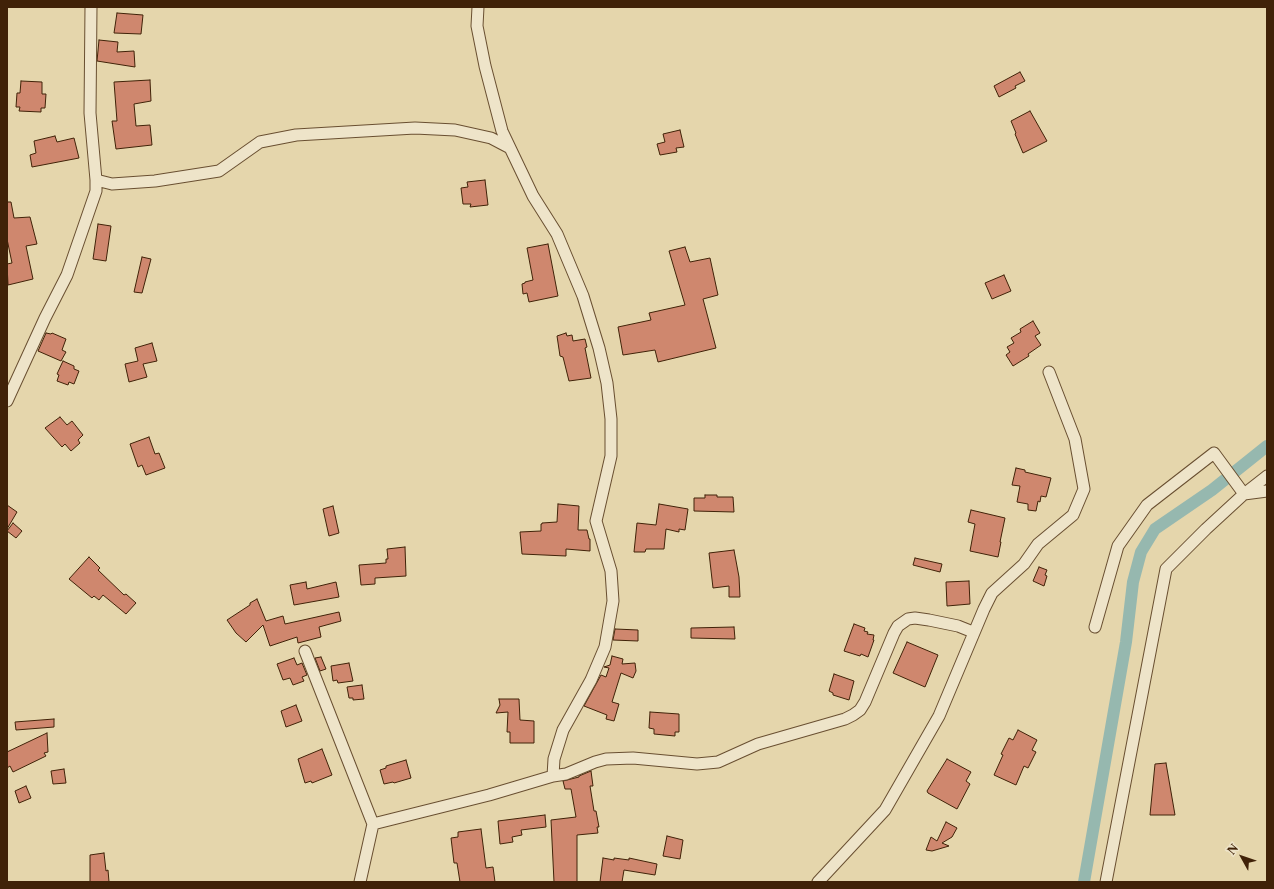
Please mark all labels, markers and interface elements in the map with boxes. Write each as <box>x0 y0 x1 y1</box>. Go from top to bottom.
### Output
north arrow <box>1222 837 1262 877</box>
text: N <box>1224 841 1241 857</box>

